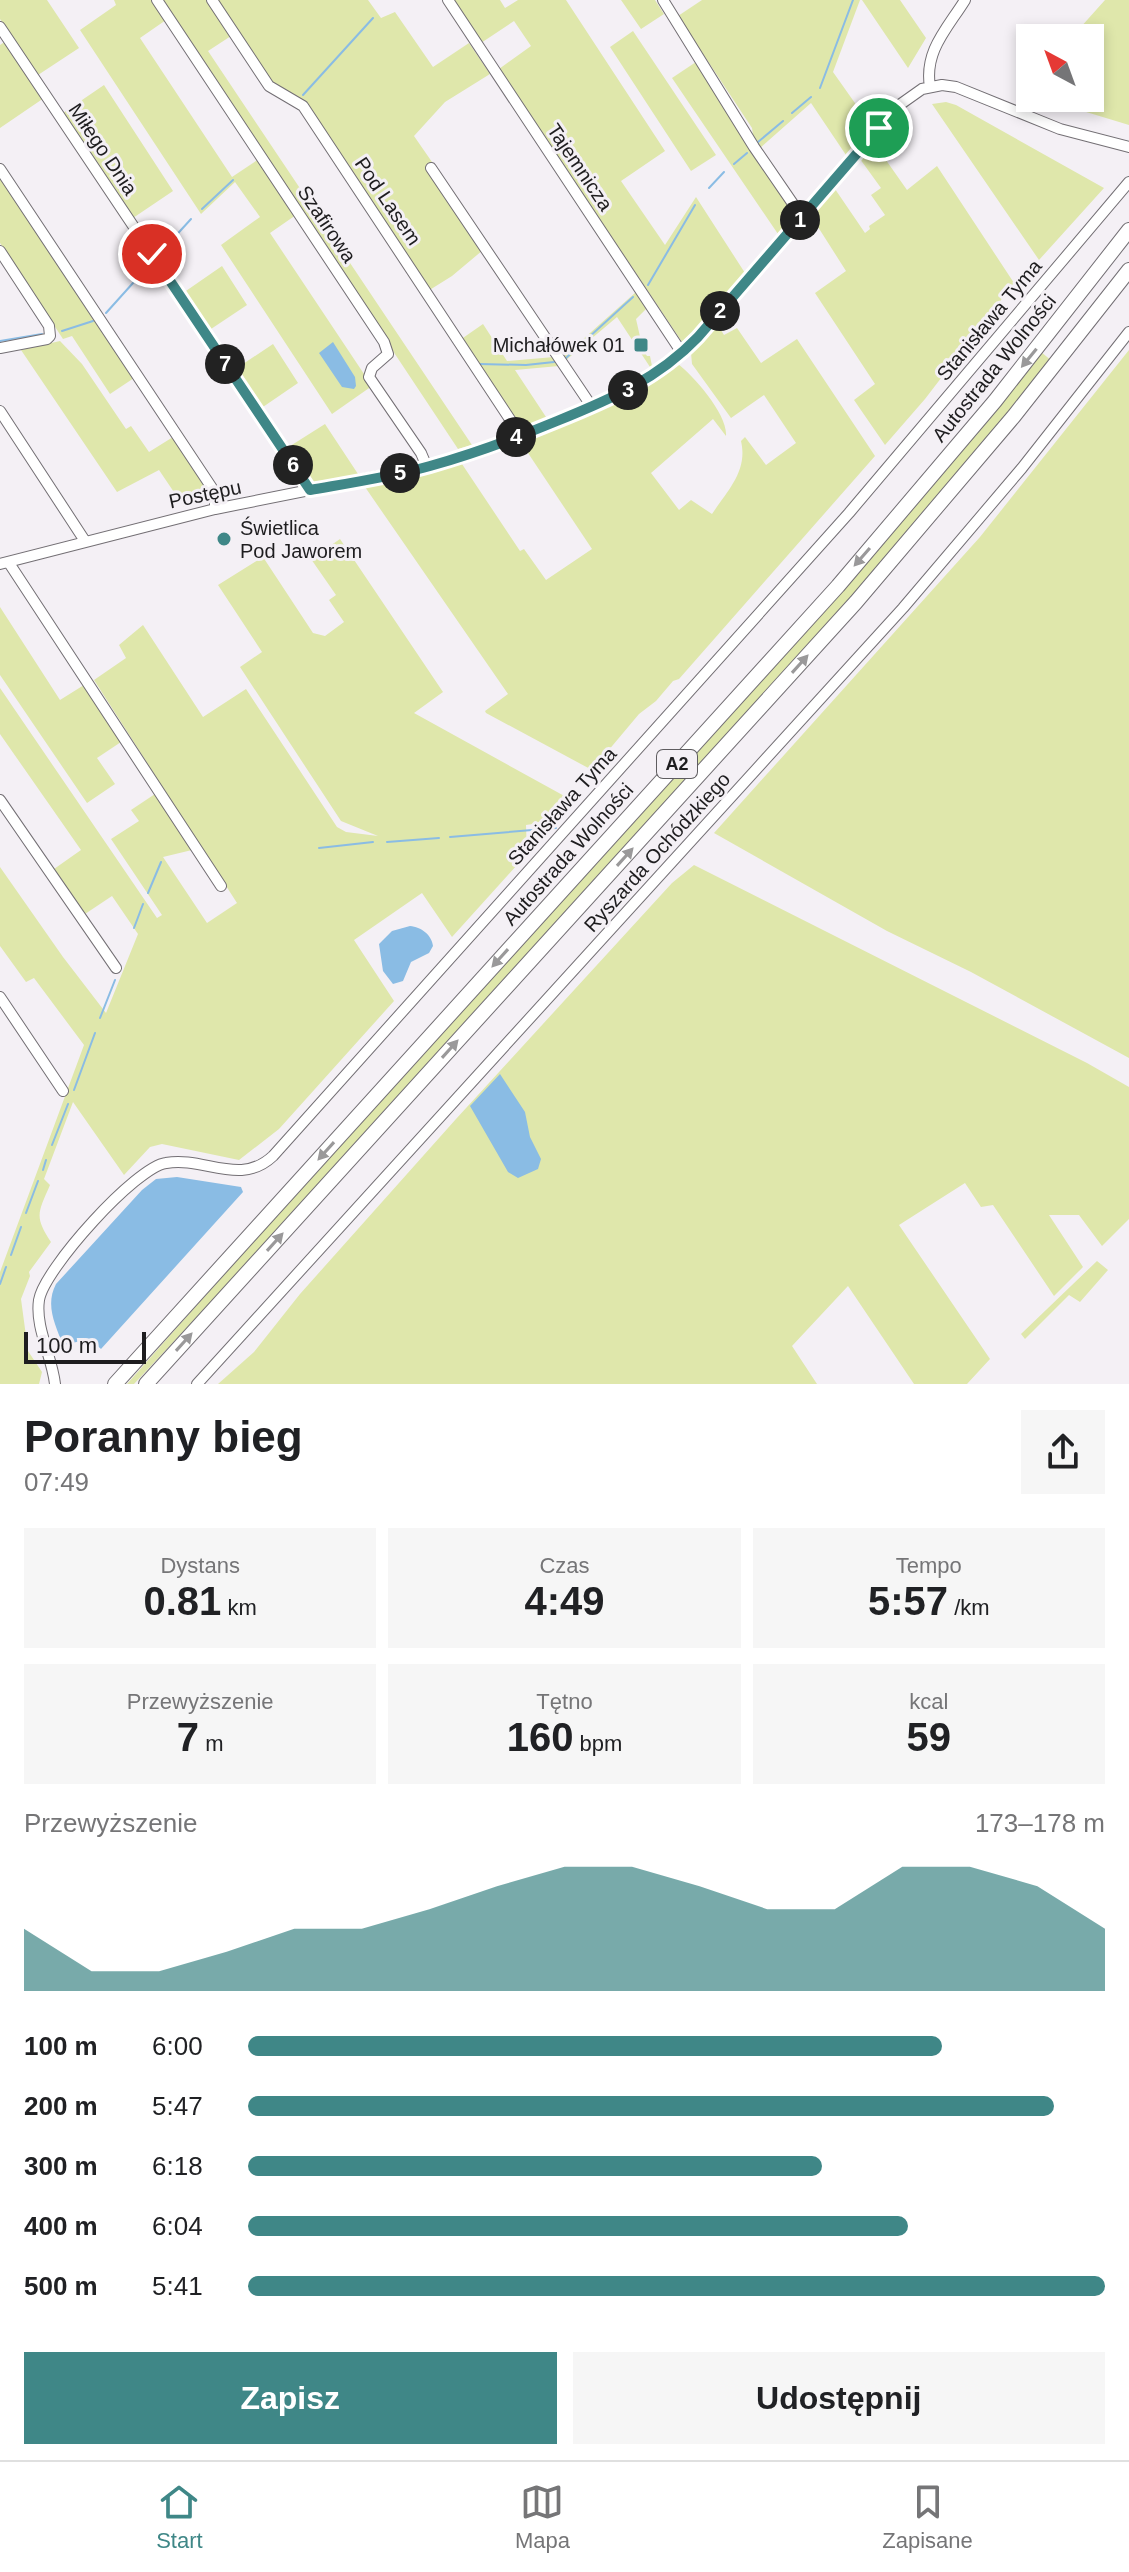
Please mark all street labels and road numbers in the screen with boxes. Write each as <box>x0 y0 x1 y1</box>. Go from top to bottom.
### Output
street label: Miłego Dnia <box>64 99 142 200</box>
street label: Tajemnicza <box>543 119 618 215</box>
street label: Pod Lasem <box>351 153 425 249</box>
street label: Szafirowa <box>293 181 361 267</box>
street label: Stanisława Tyma <box>932 254 1046 385</box>
street label: Autostrada Wolności <box>928 290 1060 446</box>
street label: Postępu <box>167 476 243 512</box>
street label: Stanisława Tyma <box>503 742 621 869</box>
road number: A2 <box>657 750 697 778</box>
street label: Ryszarda Ochódzkiego <box>580 768 734 936</box>
street label: Autostrada Wolności <box>499 779 637 929</box>

